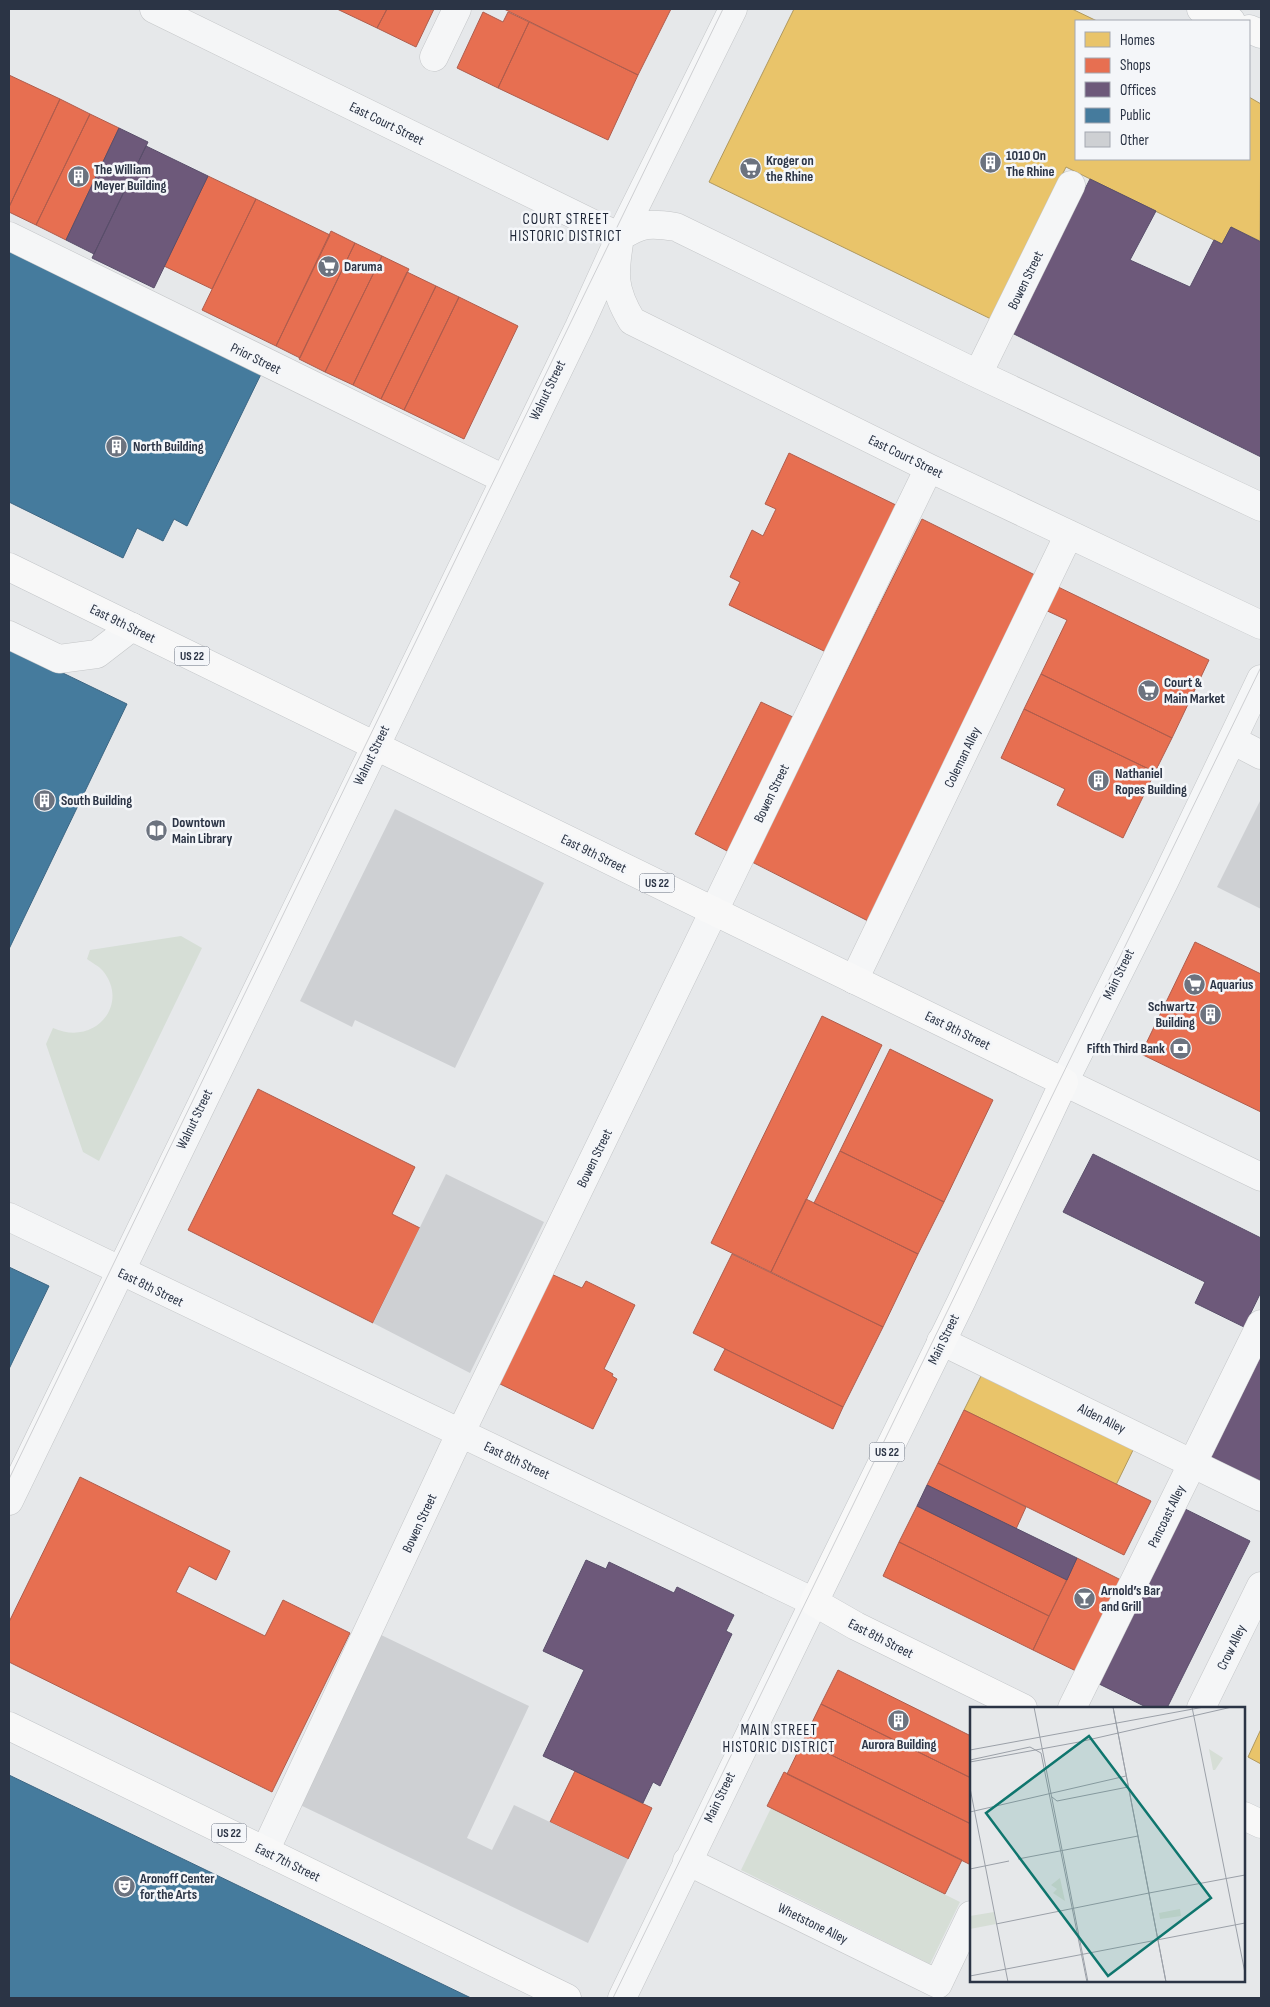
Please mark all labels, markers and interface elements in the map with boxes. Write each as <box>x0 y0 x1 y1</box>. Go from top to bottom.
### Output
legend <box>1075 20 1250 160</box>
text: Homes <box>1120 31 1155 50</box>
text: Shops <box>1120 56 1151 75</box>
text: Offices <box>1120 81 1156 100</box>
street label: East Court Street <box>347 98 427 149</box>
text: Public <box>1120 106 1151 125</box>
text: Other <box>1120 131 1149 150</box>
place label: 1010 On The Rhine <box>1006 147 1055 180</box>
building icon: 1010 On The Rhine <box>978 151 1002 175</box>
place label: Kroger on the Rhine <box>766 152 814 185</box>
supermarket icon: Kroger on the Rhine <box>738 156 762 180</box>
place label: The William Meyer Building <box>94 161 167 194</box>
building icon: The William Meyer Building <box>66 165 90 189</box>
district label: COURT STREET HISTORIC DISTRICT <box>510 210 622 246</box>
street label: Bowen Street <box>1004 248 1047 312</box>
supermarket icon: Daruma <box>316 254 340 278</box>
place label: Daruma <box>344 258 383 275</box>
street label: Prior Street <box>228 339 284 378</box>
street label: Walnut Street <box>526 357 569 423</box>
street label: East Court Street <box>866 431 946 482</box>
building icon: North Building <box>105 434 129 458</box>
place label: North Building <box>133 438 204 455</box>
street label: East 9th Street <box>87 600 158 647</box>
road number: US 22 <box>174 646 210 666</box>
place label: Court & Main Market <box>1164 674 1225 707</box>
supermarket icon: Court & Main Market <box>1136 678 1160 702</box>
street label: Walnut Street <box>350 722 393 788</box>
street label: Coleman Alley <box>940 723 985 790</box>
street label: Bowen Street <box>750 761 793 825</box>
place label: Nathaniel Ropes Building <box>1115 765 1187 798</box>
building icon: Nathaniel Ropes Building <box>1087 769 1111 793</box>
building icon: South Building <box>33 788 57 812</box>
place label: South Building <box>61 792 132 809</box>
place label: Downtown Main Library <box>172 814 233 847</box>
library icon: Downtown Main Library <box>144 818 168 842</box>
street label: East 9th Street <box>558 830 629 877</box>
road number: US 22 <box>640 874 674 892</box>
street label: Main Street <box>1099 946 1138 1002</box>
supermarket icon: Aquarius <box>1182 972 1206 996</box>
place label: Aquarius <box>1209 976 1253 993</box>
place label: Schwartz Building <box>1148 998 1196 1031</box>
building icon: Schwartz Building <box>1199 1002 1223 1026</box>
street label: East 9th Street <box>922 1007 993 1054</box>
bank icon: Fifth Third Bank <box>1169 1036 1193 1060</box>
place label: Fifth Third Bank <box>1087 1040 1165 1057</box>
street label: Walnut Street <box>173 1086 216 1152</box>
street label: Bowen Street <box>573 1126 616 1190</box>
street label: East 8th Street <box>115 1264 186 1311</box>
street label: Main Street <box>924 1311 963 1367</box>
street label: Alden Alley <box>1074 1399 1129 1437</box>
street label: East 8th Street <box>481 1438 552 1483</box>
road number: US 22 <box>870 1442 904 1461</box>
street label: Pancoast Alley <box>1144 1482 1189 1550</box>
street label: Bowen Street <box>398 1491 441 1555</box>
place label: Arnold’s Bar and Grill <box>1100 1582 1161 1615</box>
bar icon: Arnold’s Bar and Grill <box>1073 1586 1097 1610</box>
street label: East 8th Street <box>845 1615 916 1662</box>
street label: Crow Alley <box>1213 1621 1250 1673</box>
inset map <box>970 1707 1245 1982</box>
building icon: Aurora Building <box>887 1709 911 1733</box>
district label: MAIN STREET HISTORIC DISTRICT <box>723 1721 835 1757</box>
place label: Aurora Building <box>861 1736 936 1753</box>
street label: Main Street <box>700 1769 739 1825</box>
road number: US 22 <box>212 1824 246 1842</box>
street label: East 7th Street <box>252 1839 323 1885</box>
place label: Aronoff Center for the Arts <box>139 1870 215 1903</box>
theatre icon: Aronoff Center for the Arts <box>112 1874 136 1898</box>
street label: Whetstone Alley <box>775 1899 851 1948</box>

